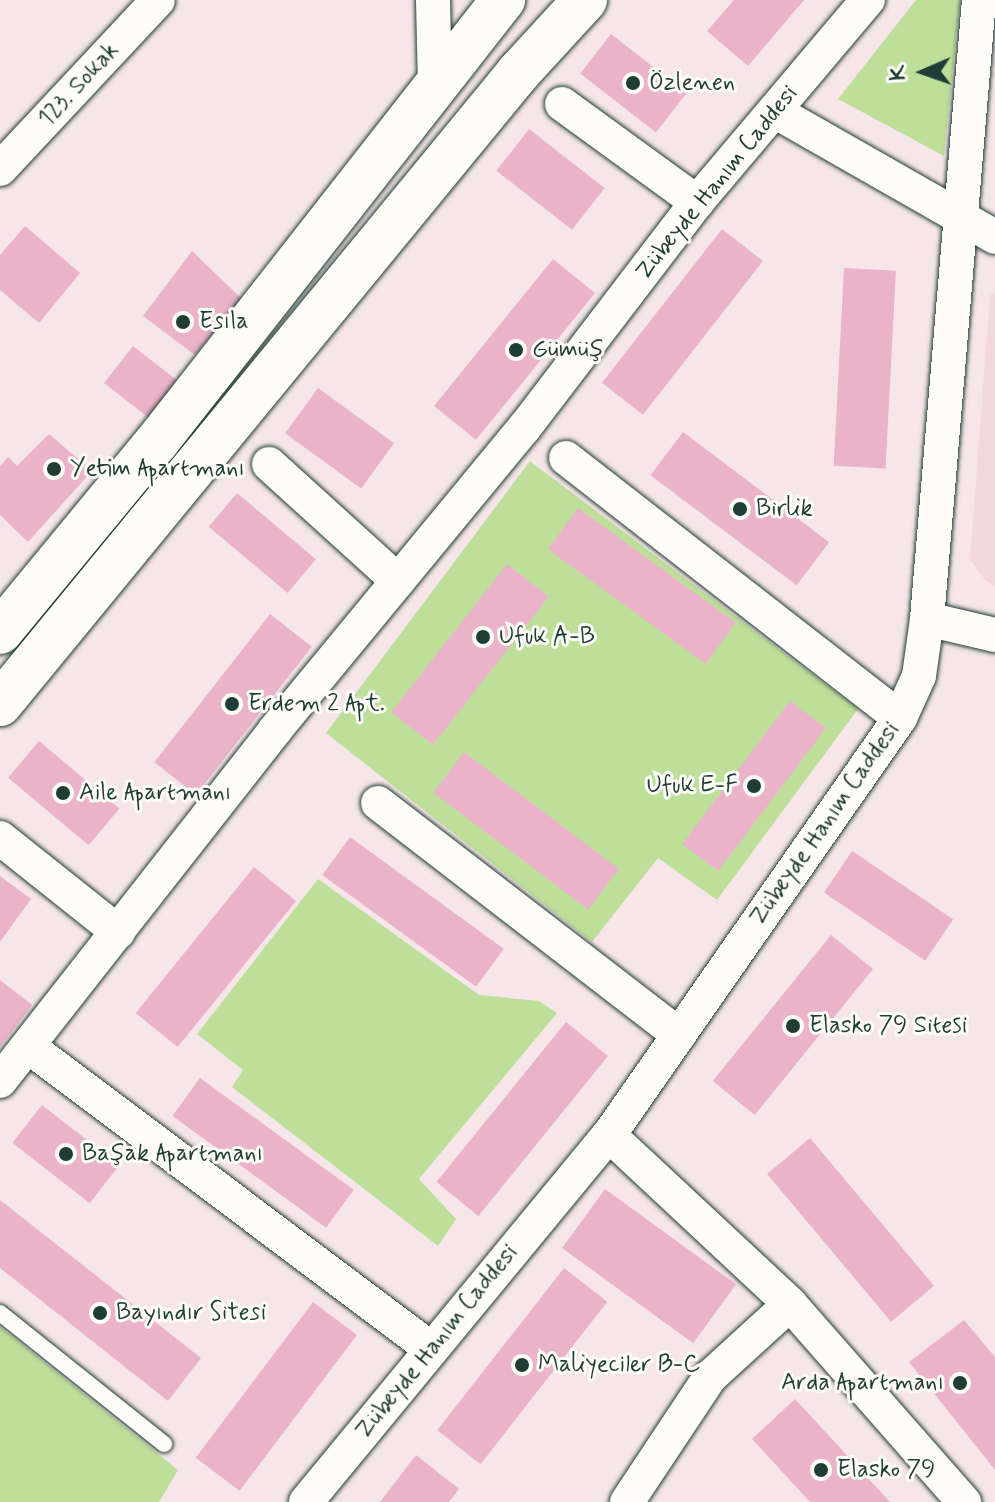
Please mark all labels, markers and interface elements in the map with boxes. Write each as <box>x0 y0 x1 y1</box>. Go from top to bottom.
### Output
north arrow <box>883 32 963 112</box>
street label: 123. Sokak <box>33 37 125 133</box>
text: K <box>885 65 913 81</box>
place label: Özlenen <box>649 69 735 97</box>
marker: Özlenen <box>624 74 642 92</box>
street label: Zübeyde Hanım Caddesi <box>627 77 807 289</box>
place label: Esıla <box>199 308 248 336</box>
marker: Esıla <box>174 313 192 331</box>
place label: Gümüş <box>532 336 604 364</box>
marker: Gümüş <box>507 341 525 359</box>
place label: Yetim Apartmanı <box>70 455 245 483</box>
marker: Yetim Apartmanı <box>45 460 63 478</box>
place label: Birlik <box>756 495 813 523</box>
marker: Birlik <box>731 500 749 518</box>
place label: Ufuk A-B <box>499 623 595 651</box>
marker: Ufuk A-B <box>474 628 492 646</box>
place label: Erdem 2 Apt. <box>248 690 385 718</box>
marker: Erdem 2 Apt. <box>223 695 241 713</box>
street label: Zübeyde Hanım Caddesi <box>742 714 908 934</box>
place label: Ufuk E-F <box>646 772 738 800</box>
marker: Ufuk E-F <box>745 777 763 795</box>
place label: Aile Apartmanı <box>79 779 231 807</box>
marker: Aile Apartmanı <box>54 784 72 802</box>
place label: Elasko 79 Sitesi <box>809 1012 967 1040</box>
marker: Elasko 79 Sitesi <box>784 1017 802 1035</box>
place label: Başak Apartmanı <box>82 1140 263 1168</box>
marker: Başak Apartmanı <box>57 1145 75 1163</box>
street label: Zübeyde Hanım Caddesi <box>347 1236 527 1448</box>
place label: Bayındır Sitesi <box>116 1299 263 1327</box>
marker: Bayındır Sitesi <box>91 1304 109 1322</box>
place label: Maliyeciler B-C <box>538 1351 701 1379</box>
marker: Maliyeciler B-C <box>513 1356 531 1374</box>
place label: Arda Apartmanı <box>781 1369 944 1397</box>
marker: Arda Apartmanı <box>951 1374 969 1392</box>
place label: Elasko 79 <box>837 1456 935 1484</box>
marker: Elasko 79 <box>812 1461 830 1479</box>

